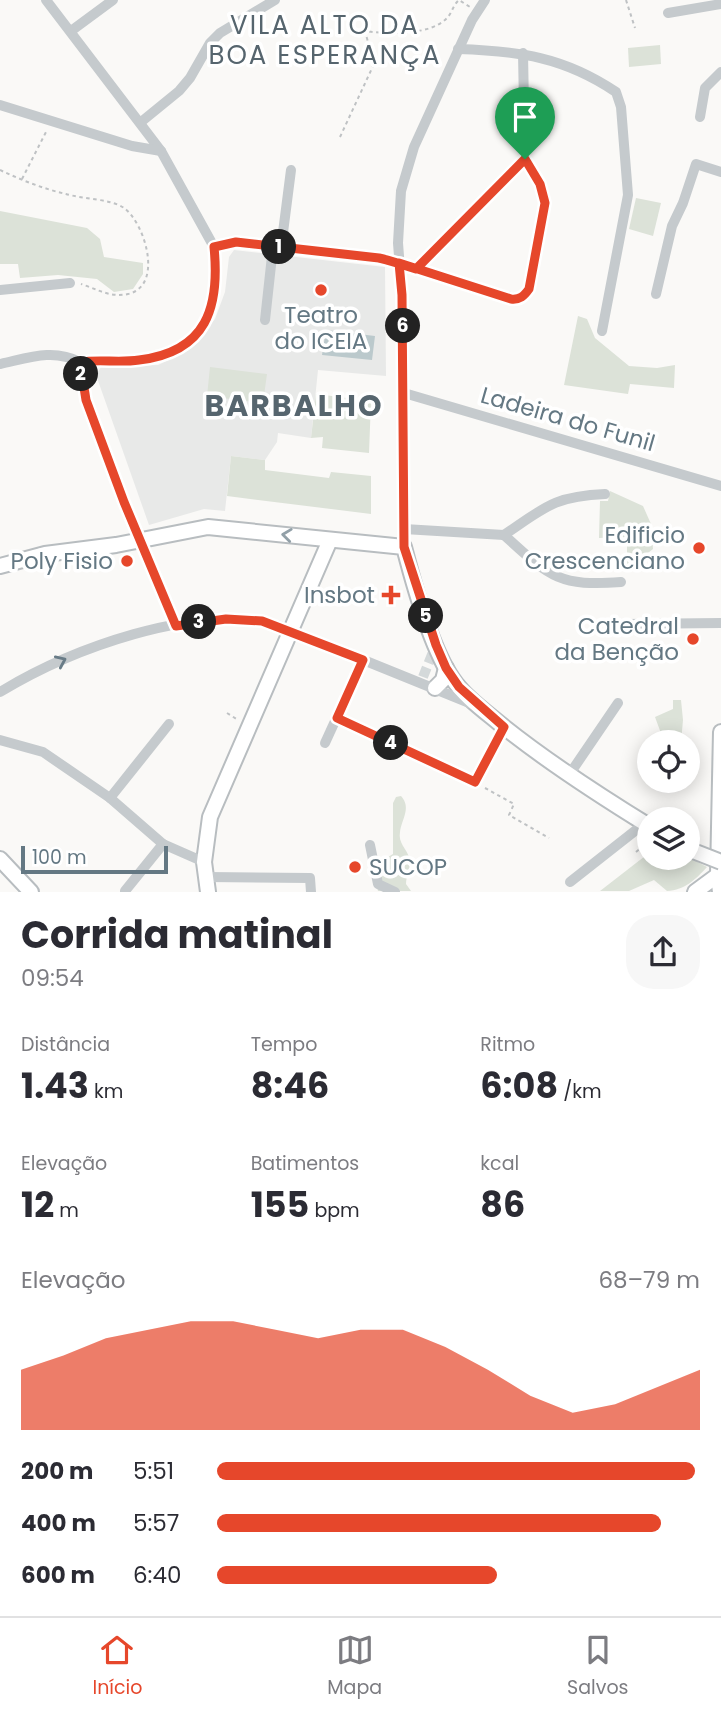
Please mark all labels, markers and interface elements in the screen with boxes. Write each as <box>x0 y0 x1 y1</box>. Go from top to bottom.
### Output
district label: VILA ALTO DA BOA ESPERANÇA <box>208 7 442 73</box>
pin <box>495 87 555 159</box>
icon: arrive <box>506 98 544 136</box>
pin: 1 <box>262 230 296 264</box>
text: 1 <box>275 233 282 260</box>
marker: Teatro do ICEIA <box>313 282 329 298</box>
place label: Teatro do ICEIA <box>275 299 367 357</box>
pin: 6 <box>386 308 420 344</box>
text: 6 <box>396 312 409 339</box>
pin: 2 <box>64 356 98 392</box>
text: 2 <box>75 360 86 387</box>
street label: Ladeira do Funil <box>477 379 659 459</box>
district label: BARBALHO <box>204 384 384 427</box>
place label: Edificio Crescenciano <box>525 519 685 577</box>
one-way arrow <box>281 527 293 542</box>
marker: Edificio Crescenciano <box>691 540 707 556</box>
place label: Poly Fisio <box>11 545 113 577</box>
marker: Poly Fisio <box>119 553 135 569</box>
place label: Insbot <box>304 579 375 611</box>
marker: Insbot <box>381 585 401 605</box>
pin: 5 <box>408 598 444 634</box>
text: 5 <box>419 602 432 629</box>
pin: 3 <box>182 604 216 640</box>
text: 3 <box>193 608 204 635</box>
place label: Catedral da Benção <box>554 610 679 668</box>
marker: Catedral da Benção <box>685 631 701 647</box>
one-way arrow <box>54 655 66 669</box>
pin: 4 <box>374 726 408 760</box>
text: 4 <box>384 729 397 756</box>
map controls <box>637 730 700 870</box>
button: locate <box>637 730 700 793</box>
button: layers <box>637 807 700 870</box>
scale bar <box>21 842 168 874</box>
text: 100 m <box>32 844 87 871</box>
place label: SUCOP <box>369 851 447 883</box>
marker: SUCOP <box>347 859 363 875</box>
text: Corrida matinal <box>21 908 333 961</box>
button: share <box>626 915 700 989</box>
text: 09:54 <box>21 962 84 994</box>
text: Distância <box>21 1031 110 1058</box>
text: Tempo <box>251 1031 317 1058</box>
text: Ritmo <box>480 1031 535 1058</box>
text: 1.43 <box>21 1061 89 1110</box>
text: 8:46 <box>251 1061 329 1110</box>
text: 6:08 <box>480 1061 558 1110</box>
text: km <box>89 1078 123 1105</box>
text: /km <box>558 1078 602 1105</box>
text: Elevação <box>21 1150 107 1177</box>
text: Batimentos <box>251 1150 359 1177</box>
text: kcal <box>480 1150 519 1177</box>
text: 12 <box>21 1180 54 1229</box>
text: 155 <box>251 1180 309 1229</box>
text: 86 <box>480 1180 525 1229</box>
text: m <box>54 1197 79 1224</box>
text: bpm <box>309 1197 360 1224</box>
text: Elevação <box>21 1264 125 1296</box>
text: 68–79 m <box>598 1264 700 1296</box>
text: 200 m <box>21 1455 93 1487</box>
text: 5:51 <box>133 1455 174 1487</box>
text: 400 m <box>21 1507 96 1539</box>
text: 5:57 <box>133 1507 179 1539</box>
text: 600 m <box>21 1559 95 1591</box>
text: 6:40 <box>133 1559 181 1591</box>
tab: Início <box>92 1631 142 1702</box>
tab: Mapa <box>327 1631 382 1702</box>
tab: Salvos <box>567 1631 629 1702</box>

